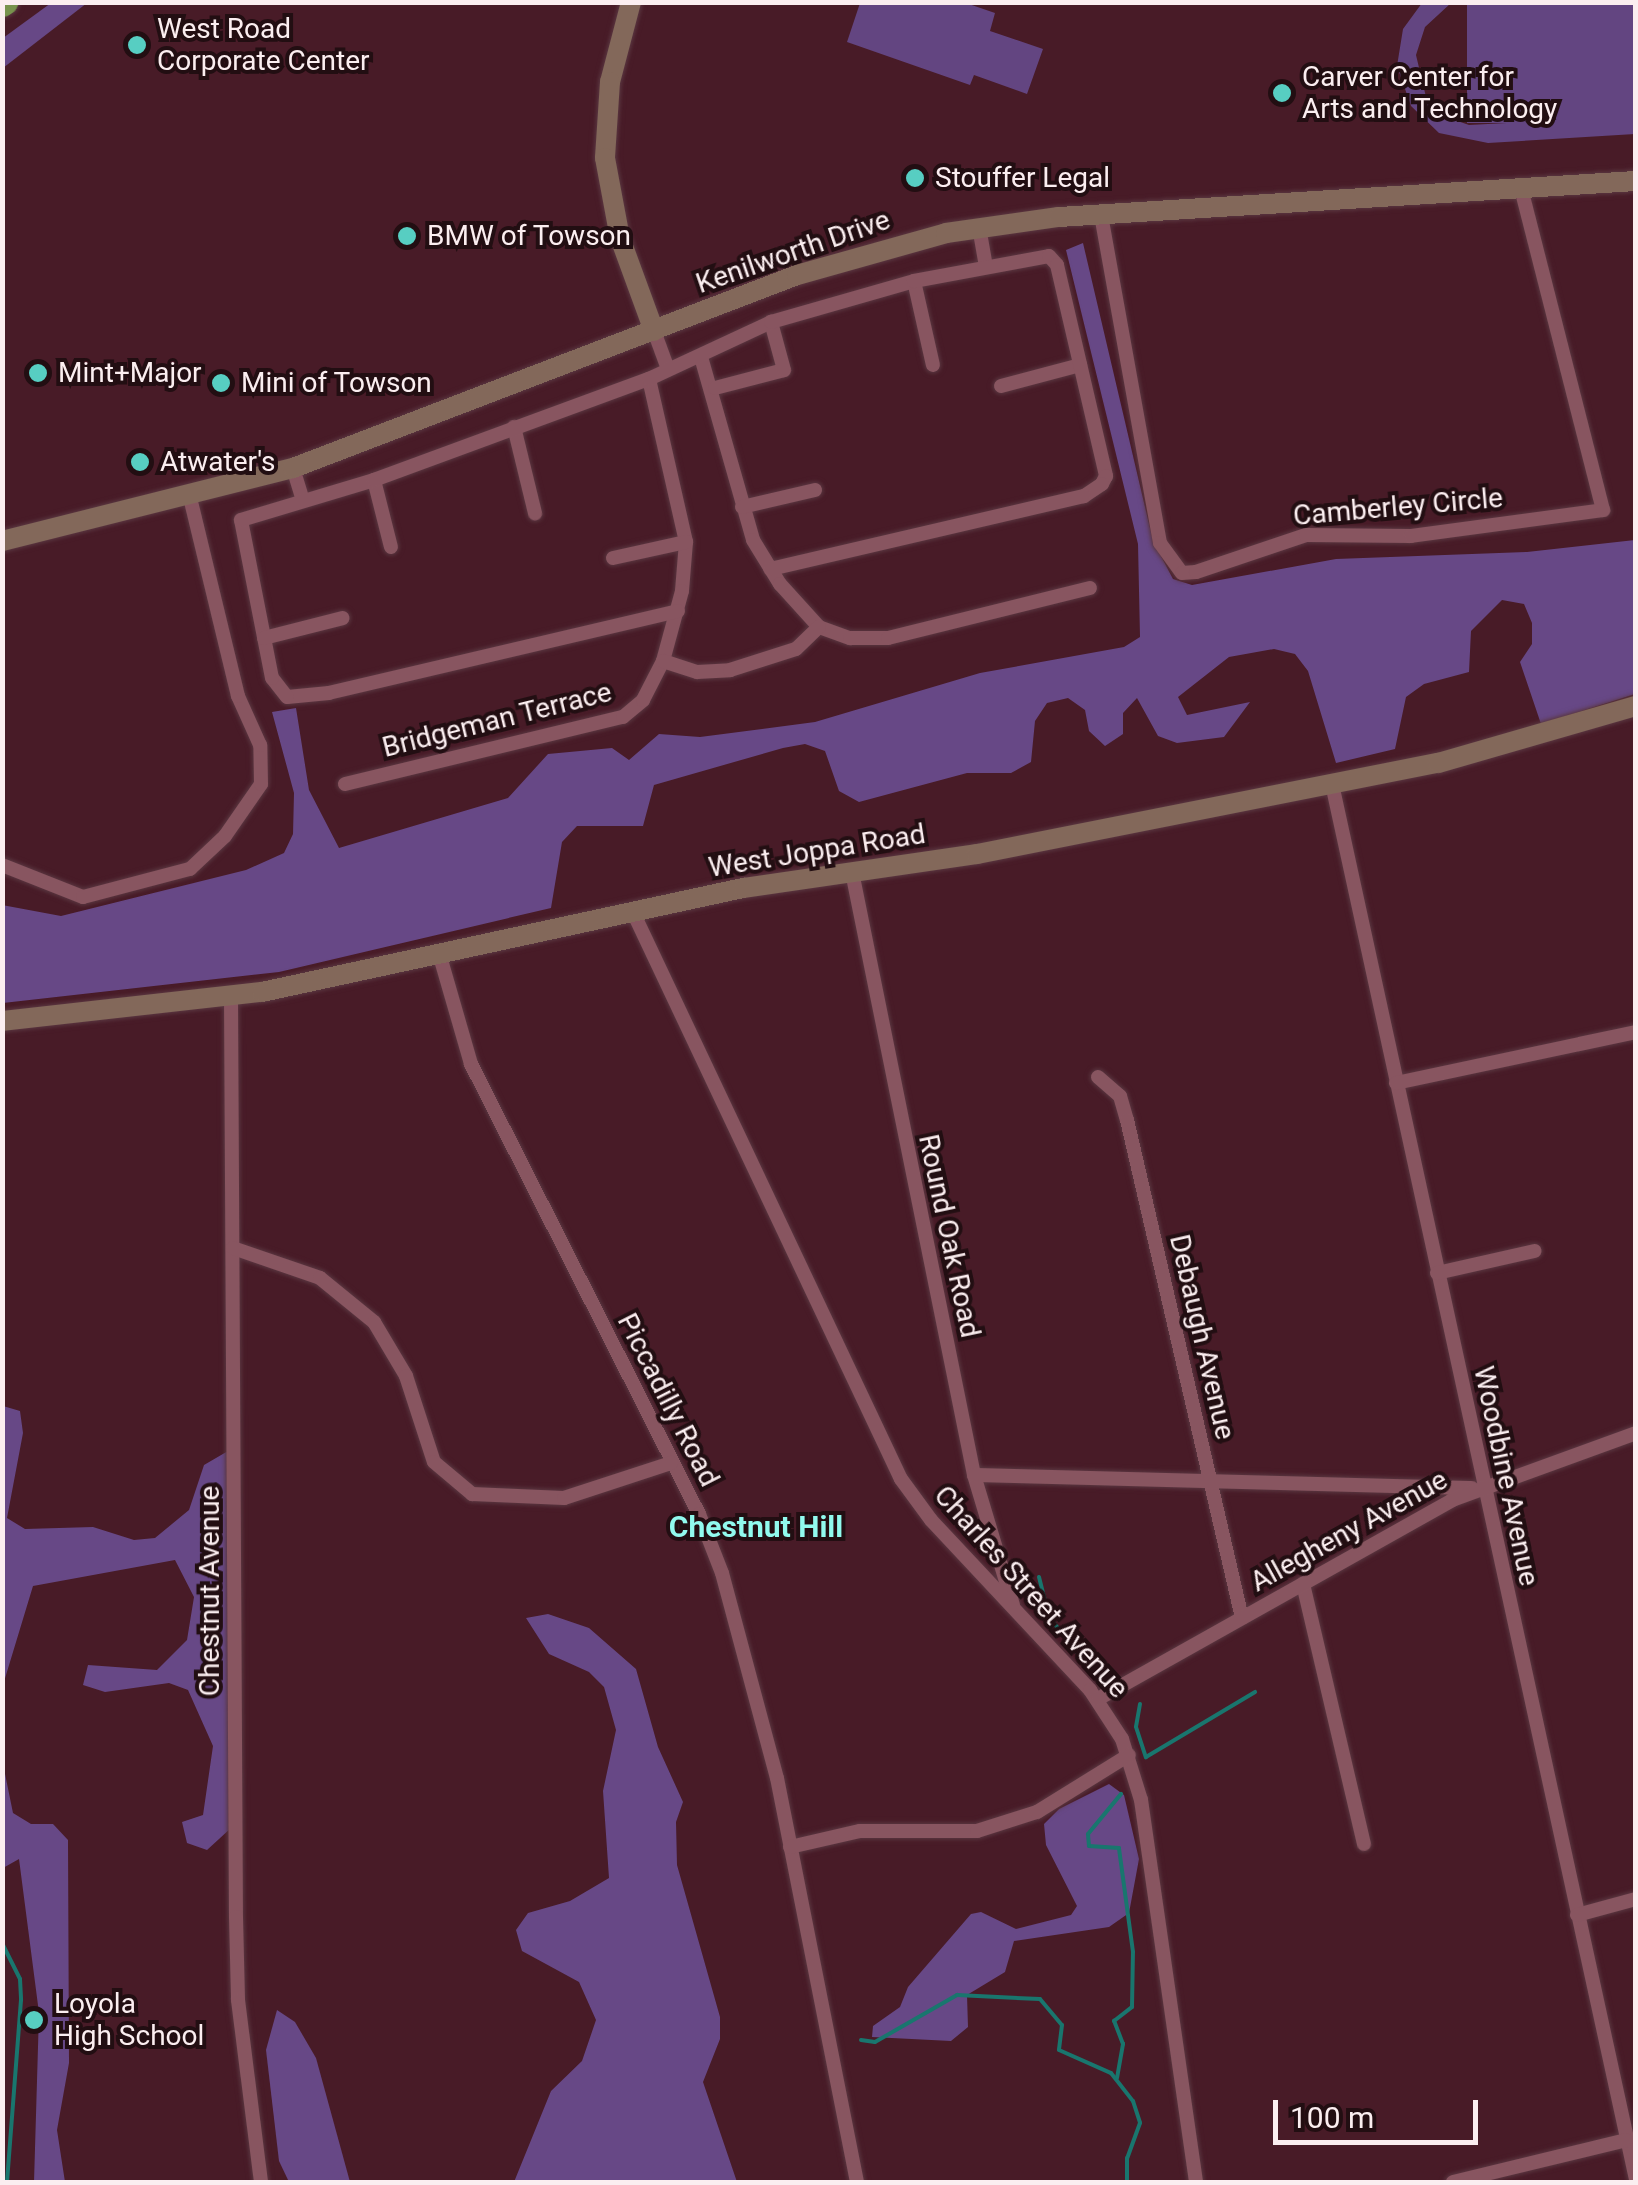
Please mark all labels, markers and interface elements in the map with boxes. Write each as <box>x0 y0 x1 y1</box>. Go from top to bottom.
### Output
place label: West Road Corporate Center <box>157 12 370 78</box>
marker: West Road Corporate Center <box>126 34 148 56</box>
place label: Carver Center for Arts and Technology <box>1302 60 1558 126</box>
marker: Carver Center for Arts and Technology <box>1271 82 1293 104</box>
place label: Stouffer Legal <box>935 161 1110 195</box>
marker: Stouffer Legal <box>904 167 926 189</box>
street label: Kenilworth Drive <box>692 203 894 301</box>
place label: BMW of Towson <box>427 219 632 253</box>
marker: BMW of Towson <box>396 225 418 247</box>
place label: Mint+Major <box>58 356 202 390</box>
marker: Mint+Major <box>27 362 49 384</box>
place label: Mini of Towson <box>241 366 432 400</box>
marker: Mini of Towson <box>210 372 232 394</box>
place label: Atwater's <box>160 445 275 479</box>
marker: Atwater's <box>129 451 151 473</box>
street label: Camberley Circle <box>1292 481 1504 533</box>
street label: Bridgeman Terrace <box>379 675 615 765</box>
street label: West Joppa Road <box>706 817 928 885</box>
street label: Round Oak Road <box>911 1131 987 1341</box>
street label: Debaugh Avenue <box>1162 1231 1242 1443</box>
street label: Piccadilly Road <box>610 1308 726 1492</box>
street label: Woodbine Avenue <box>1466 1363 1546 1589</box>
street label: Allegheny Avenue <box>1245 1463 1453 1599</box>
street label: Charles Street Avenue <box>927 1479 1135 1705</box>
street label: Chestnut Avenue <box>193 1486 227 1696</box>
district label: Chestnut Hill <box>669 1509 843 1545</box>
place label: Loyola High School <box>54 1987 204 2053</box>
marker: Loyola High School <box>23 2009 45 2031</box>
scale bar <box>1278 2080 1483 2142</box>
text: 100 m <box>1290 2100 1374 2135</box>

